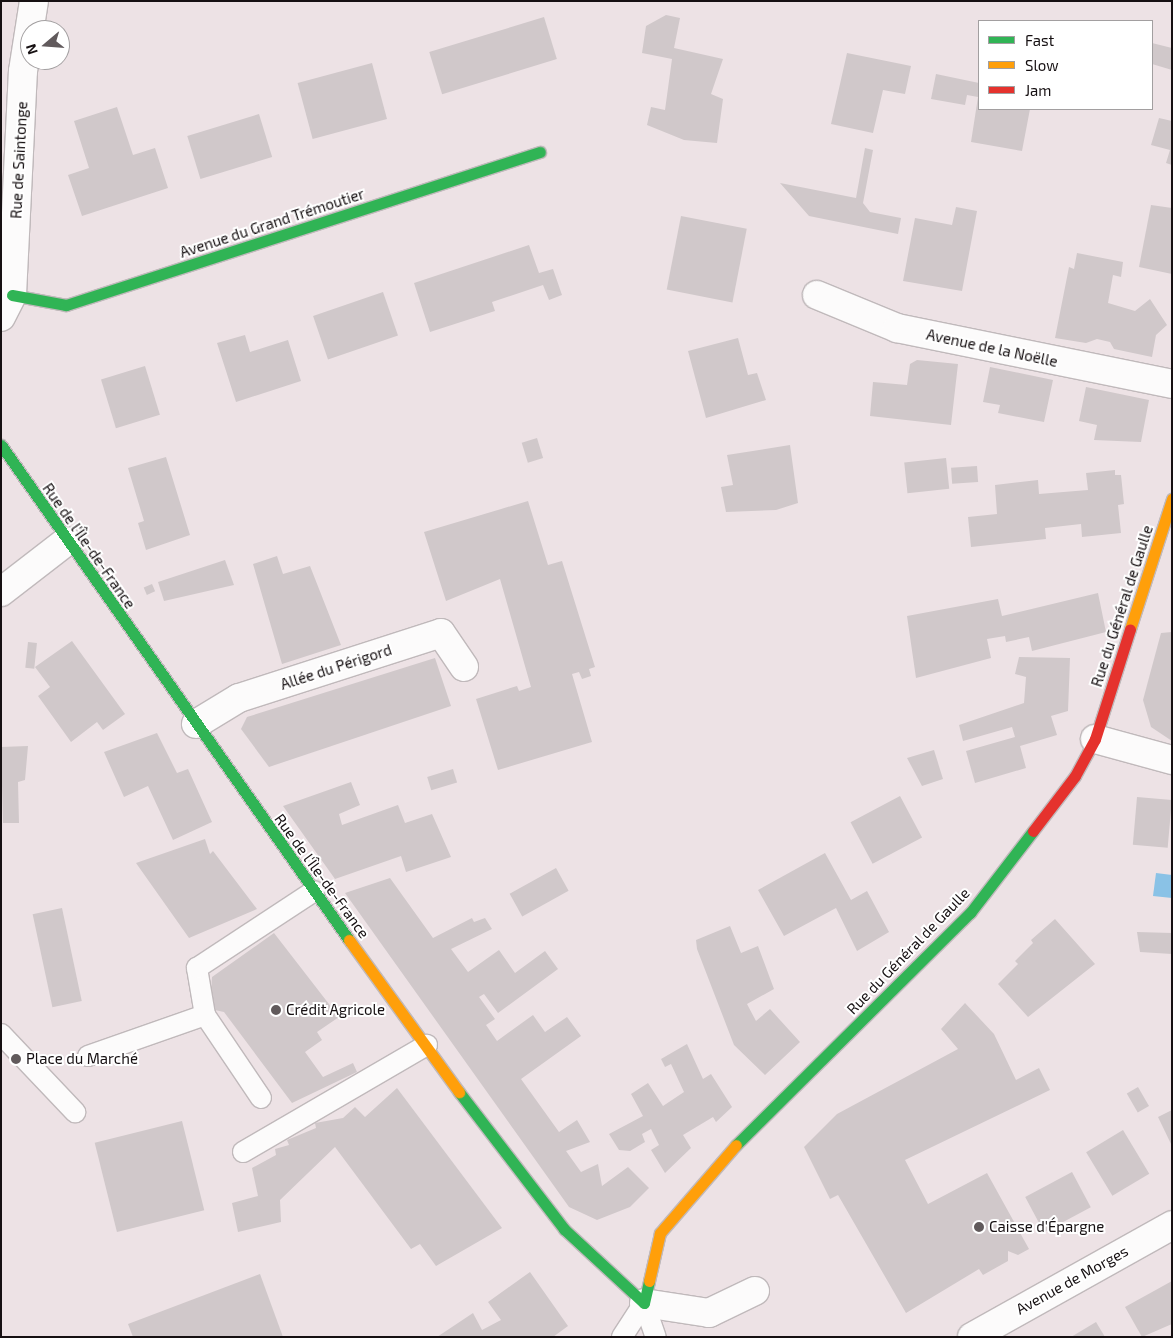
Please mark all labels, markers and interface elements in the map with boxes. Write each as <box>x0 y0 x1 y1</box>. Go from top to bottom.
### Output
north arrow <box>20 20 70 70</box>
legend <box>978 20 1153 110</box>
text: Fast <box>1025 31 1054 49</box>
text: N <box>22 42 41 57</box>
text: Slow <box>1025 56 1059 74</box>
text: Jam <box>1025 81 1051 99</box>
street label: Rue de Saintonge <box>7 101 31 219</box>
street label: Avenue du Grand Trémoutier <box>177 185 367 261</box>
street label: Avenue de la Noëlle <box>925 325 1059 371</box>
street label: Rue de l'Île-de-France <box>39 480 139 612</box>
street label: Rue du Général de Gaulle <box>1087 523 1157 689</box>
street label: Allée du Périgord <box>278 641 394 693</box>
street label: Rue de l'Île-de-France <box>271 810 373 942</box>
street label: Rue du Général de Gaulle <box>843 884 973 1018</box>
place label: Crédit Agricole <box>286 1001 385 1019</box>
marker: Crédit Agricole <box>270 1004 282 1016</box>
place label: Place du Marché <box>26 1050 138 1068</box>
marker: Place du Marché <box>10 1053 22 1065</box>
place label: Caisse d'Épargne <box>989 1218 1104 1236</box>
marker: Caisse d'Épargne <box>973 1221 985 1233</box>
street label: Avenue de Morges <box>1013 1242 1131 1318</box>

